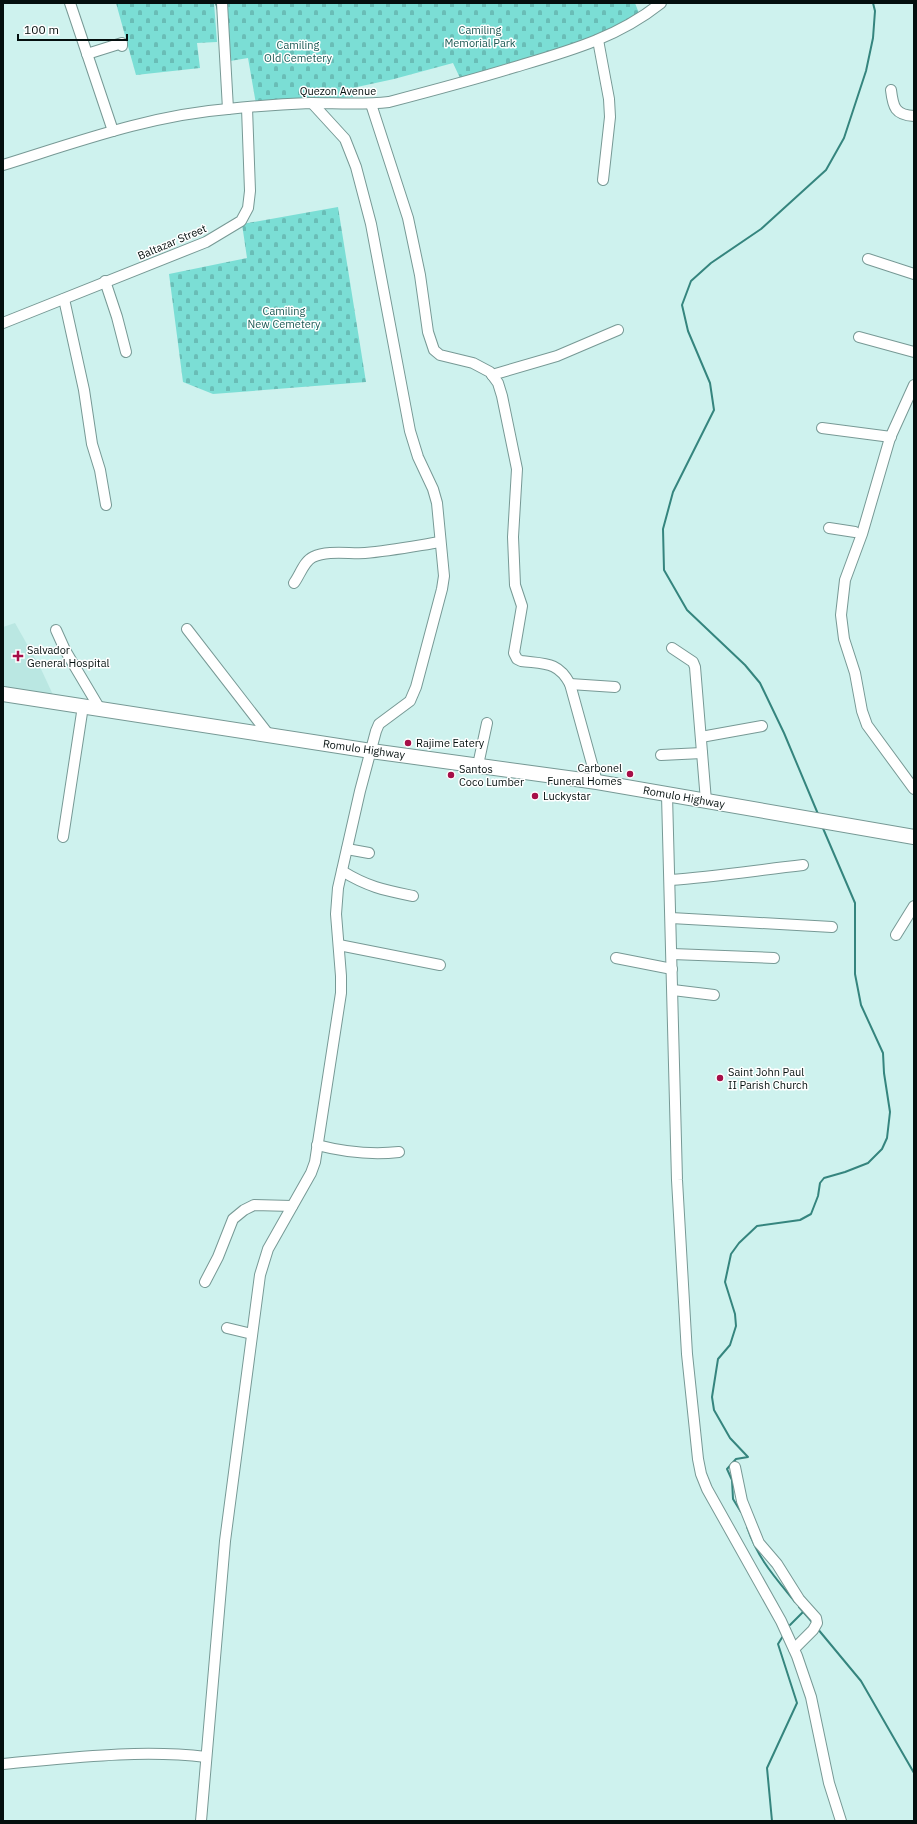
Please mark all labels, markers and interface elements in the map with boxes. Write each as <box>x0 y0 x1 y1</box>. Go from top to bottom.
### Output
scale bar <box>18 16 127 42</box>
text: 100 m <box>24 22 59 37</box>
park label: Camiling Memorial Park <box>444 23 516 50</box>
park label: Camiling Old Cemetery <box>264 38 332 65</box>
street label: Quezon Avenue <box>300 84 376 98</box>
street label: Baltazar Street <box>135 221 209 263</box>
park label: Camiling New Cemetery <box>248 304 321 331</box>
place label: Salvador General Hospital <box>27 643 110 670</box>
marker: Salvador General Hospital <box>12 650 24 662</box>
street label: Romulo Highway <box>322 736 406 762</box>
place label: Rajime Eatery <box>416 736 485 750</box>
marker: Rajime Eatery <box>403 738 413 748</box>
place label: Carbonel Funeral Homes <box>547 761 622 788</box>
place label: Santos Coco Lumber <box>459 762 524 789</box>
marker: Carbonel Funeral Homes <box>625 769 635 779</box>
marker: Santos Coco Lumber <box>446 770 456 780</box>
street label: Romulo Highway <box>642 783 726 811</box>
place label: Luckystar <box>543 789 590 803</box>
marker: Luckystar <box>530 791 540 801</box>
place label: Saint John Paul II Parish Church <box>728 1065 808 1092</box>
marker: Saint John Paul II Parish Church <box>715 1073 725 1083</box>

